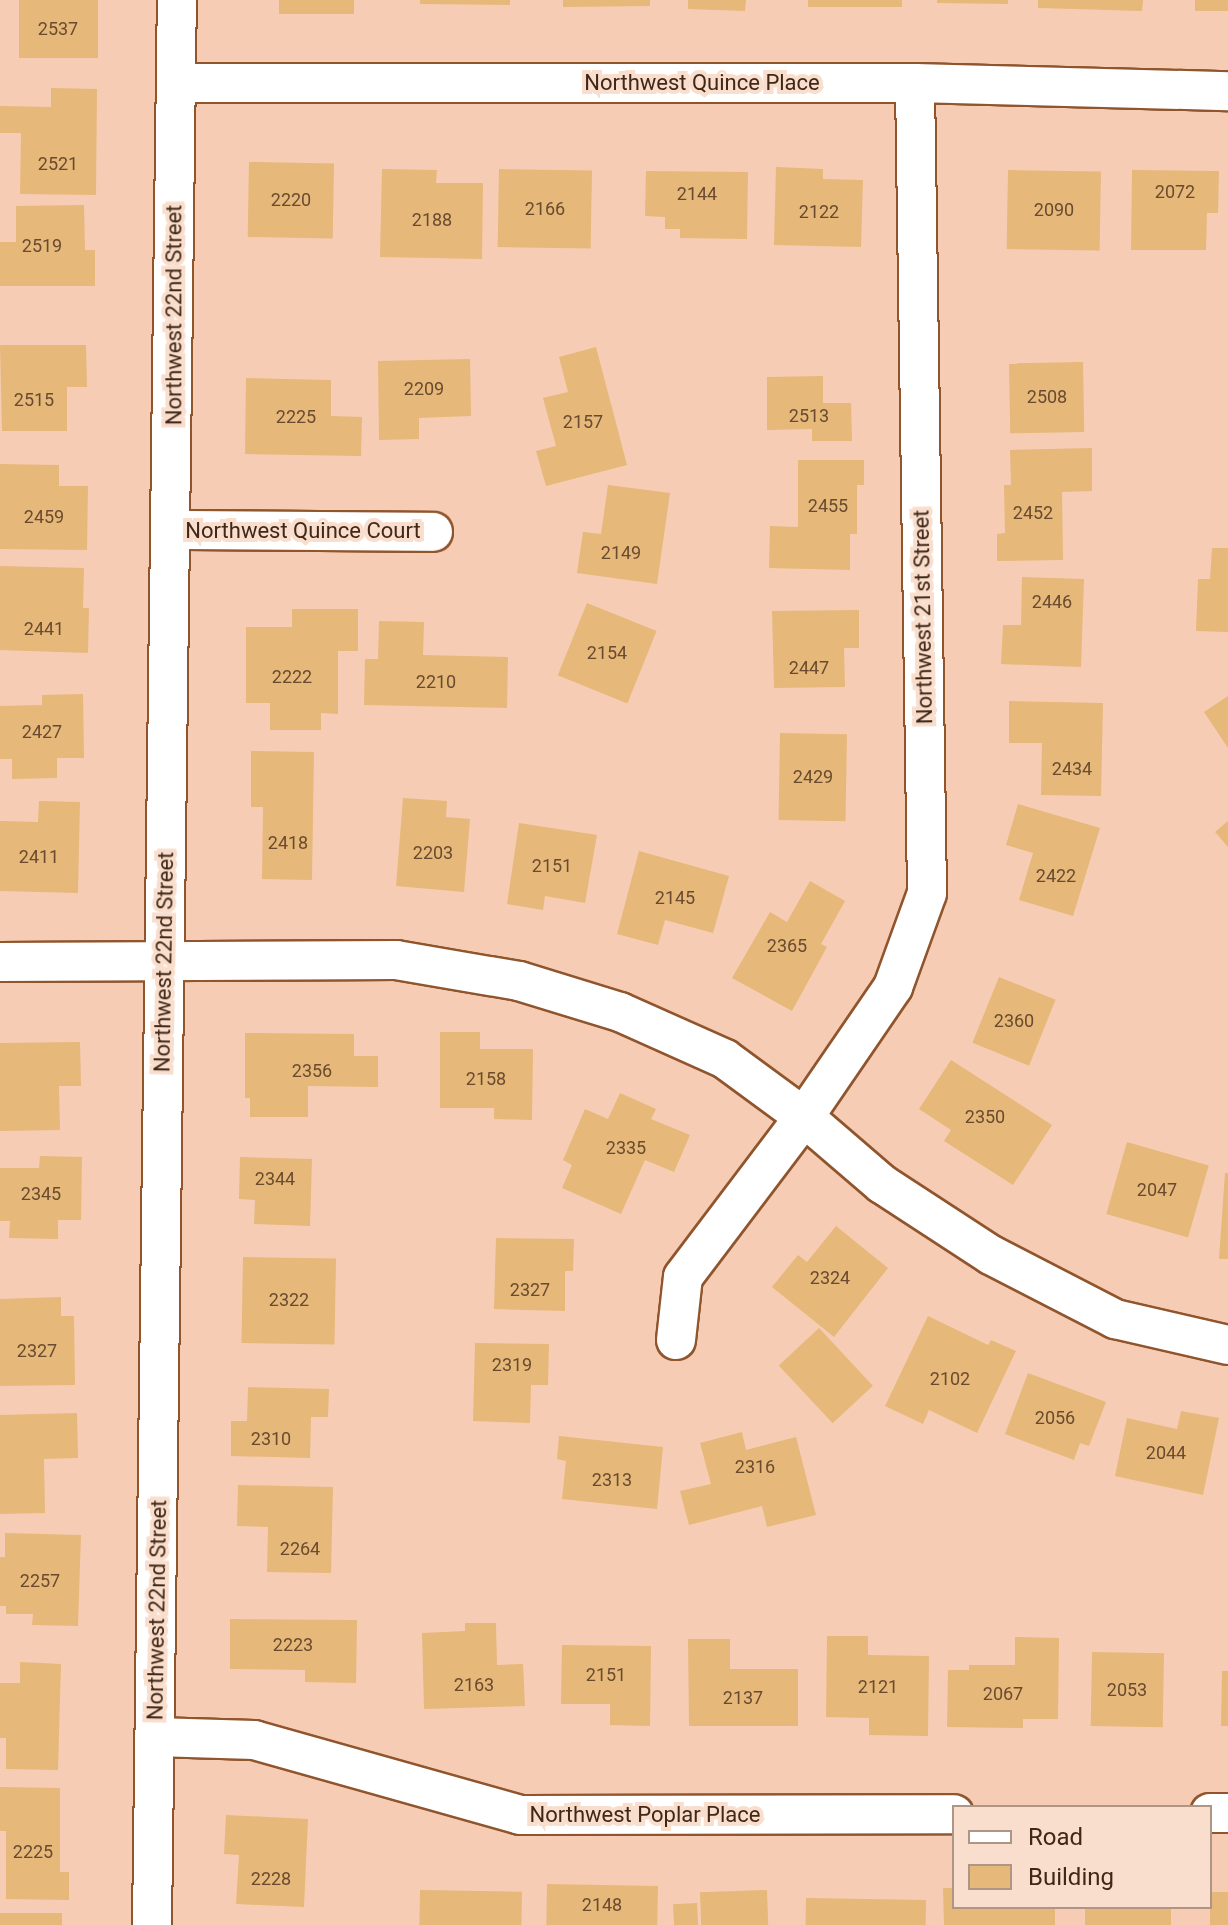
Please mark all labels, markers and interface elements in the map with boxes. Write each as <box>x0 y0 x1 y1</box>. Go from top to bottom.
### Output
house number: 2537 <box>38 18 78 40</box>
street label: Northwest Quince Place <box>584 70 820 96</box>
house number: 2521 <box>38 153 78 175</box>
house number: 2072 <box>1155 181 1195 203</box>
house number: 2144 <box>677 183 717 205</box>
house number: 2220 <box>271 189 311 211</box>
house number: 2166 <box>525 198 565 220</box>
house number: 2090 <box>1034 199 1074 221</box>
house number: 2122 <box>799 201 839 223</box>
street label: Northwest 22nd Street <box>161 205 187 425</box>
house number: 2188 <box>412 209 452 231</box>
house number: 2519 <box>22 235 62 257</box>
house number: 2209 <box>404 378 444 400</box>
house number: 2508 <box>1027 386 1067 408</box>
house number: 2515 <box>14 389 54 411</box>
house number: 2513 <box>789 405 829 427</box>
house number: 2225 <box>276 406 316 428</box>
house number: 2157 <box>563 411 603 433</box>
house number: 2455 <box>808 495 848 517</box>
house number: 2452 <box>1013 502 1053 524</box>
house number: 2459 <box>24 506 64 528</box>
street label: Northwest 21st Street <box>908 510 938 724</box>
street label: Northwest Quince Court <box>185 518 421 544</box>
house number: 2149 <box>601 542 641 564</box>
house number: 2446 <box>1032 591 1072 613</box>
house number: 2441 <box>24 618 64 640</box>
house number: 2154 <box>587 642 627 664</box>
house number: 2447 <box>789 657 829 679</box>
house number: 2222 <box>272 666 312 688</box>
house number: 2210 <box>416 671 456 693</box>
house number: 2427 <box>22 721 62 743</box>
house number: 2434 <box>1052 758 1092 780</box>
house number: 2429 <box>793 766 833 788</box>
house number: 2418 <box>268 832 308 854</box>
house number: 2203 <box>413 842 453 864</box>
house number: 2411 <box>19 846 59 868</box>
street label: Northwest 22nd Street <box>149 852 179 1072</box>
house number: 2151 <box>532 855 572 877</box>
house number: 2422 <box>1036 865 1076 887</box>
house number: 2145 <box>655 887 695 909</box>
house number: 2365 <box>767 935 807 957</box>
house number: 2360 <box>994 1010 1034 1032</box>
house number: 2356 <box>292 1060 332 1082</box>
house number: 2158 <box>466 1068 506 1090</box>
house number: 2350 <box>965 1106 1005 1128</box>
house number: 2335 <box>606 1137 646 1159</box>
house number: 2344 <box>255 1168 295 1190</box>
house number: 2047 <box>1137 1179 1177 1201</box>
house number: 2345 <box>21 1183 61 1205</box>
house number: 2324 <box>810 1267 850 1289</box>
house number: 2327 <box>510 1279 550 1301</box>
house number: 2322 <box>269 1289 309 1311</box>
house number: 2327 <box>17 1340 57 1362</box>
house number: 2319 <box>492 1354 532 1376</box>
house number: 2102 <box>930 1368 970 1390</box>
house number: 2056 <box>1035 1407 1075 1429</box>
house number: 2310 <box>251 1428 291 1450</box>
house number: 2044 <box>1146 1442 1186 1464</box>
house number: 2316 <box>735 1456 775 1478</box>
house number: 2313 <box>592 1469 632 1491</box>
street label: Northwest 22nd Street <box>142 1500 172 1720</box>
house number: 2264 <box>280 1538 320 1560</box>
house number: 2257 <box>20 1570 60 1592</box>
house number: 2223 <box>273 1634 313 1656</box>
house number: 2151 <box>586 1664 626 1686</box>
house number: 2163 <box>454 1674 494 1696</box>
house number: 2121 <box>858 1676 898 1698</box>
house number: 2053 <box>1107 1679 1147 1701</box>
house number: 2067 <box>983 1683 1023 1705</box>
house number: 2137 <box>723 1687 763 1709</box>
street label: Northwest Poplar Place <box>530 1802 760 1828</box>
legend <box>952 1805 1212 1909</box>
text: Road <box>1028 1823 1083 1851</box>
house number: 2225 <box>13 1841 53 1863</box>
text: Building <box>1028 1863 1114 1891</box>
house number: 2228 <box>251 1868 291 1890</box>
house number: 2148 <box>582 1894 622 1916</box>

